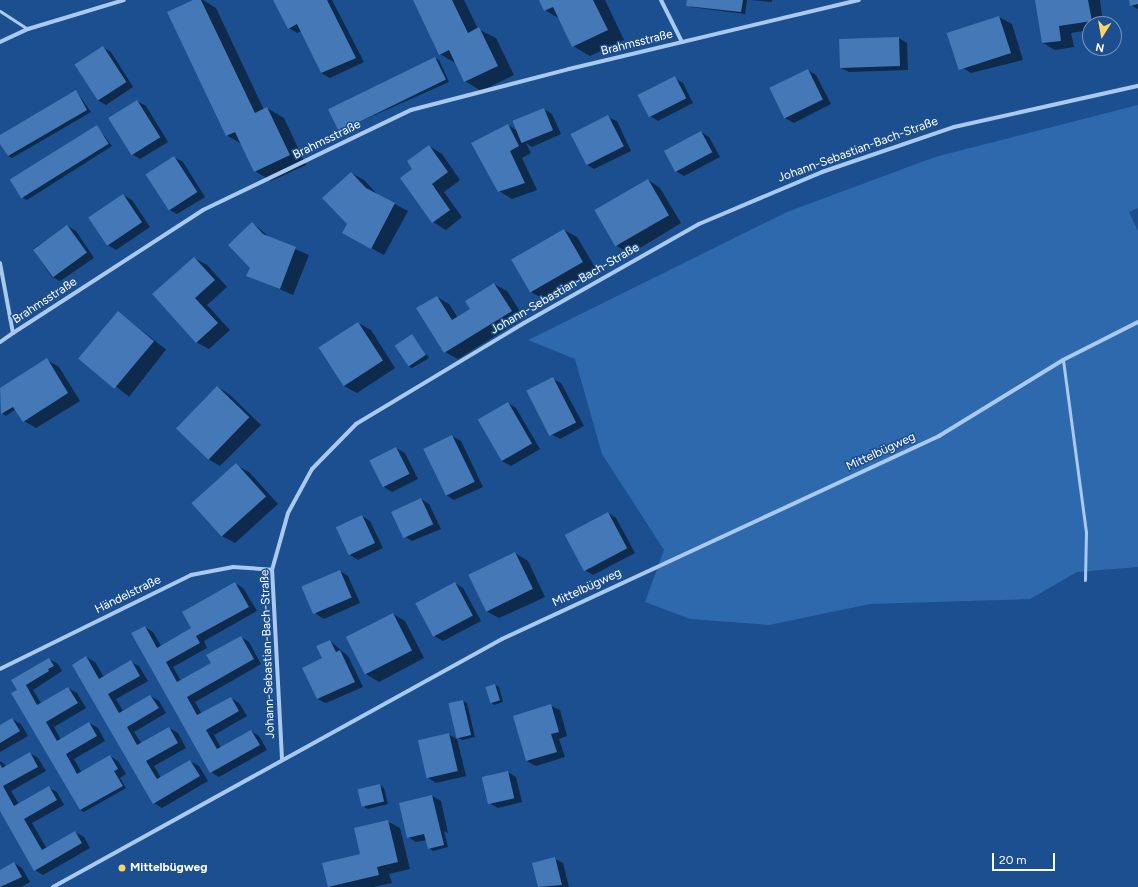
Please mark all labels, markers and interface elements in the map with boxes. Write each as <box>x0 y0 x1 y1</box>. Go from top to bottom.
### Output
north arrow <box>1082 16 1122 56</box>
street label: Brahmsstraße <box>600 27 674 59</box>
text: N <box>1094 40 1105 54</box>
street label: Johann-Sebastian-Bach-Straße <box>776 114 940 186</box>
street label: Brahmsstraße <box>291 117 363 163</box>
street label: Johann-Sebastian-Bach-Straße <box>488 240 642 338</box>
street label: Brahmsstraße <box>10 275 80 327</box>
street label: Mittelbügweg <box>844 430 918 474</box>
street label: Mittelbügweg <box>550 566 624 610</box>
street label: Johann-Sebastian-Bach-Straße <box>258 569 278 739</box>
street label: Händelstraße <box>93 573 163 617</box>
scale bar <box>994 845 1057 871</box>
text: 20 m <box>999 853 1027 867</box>
place label: Mittelbügweg <box>130 861 207 875</box>
marker: Mittelbügweg <box>117 863 127 873</box>

